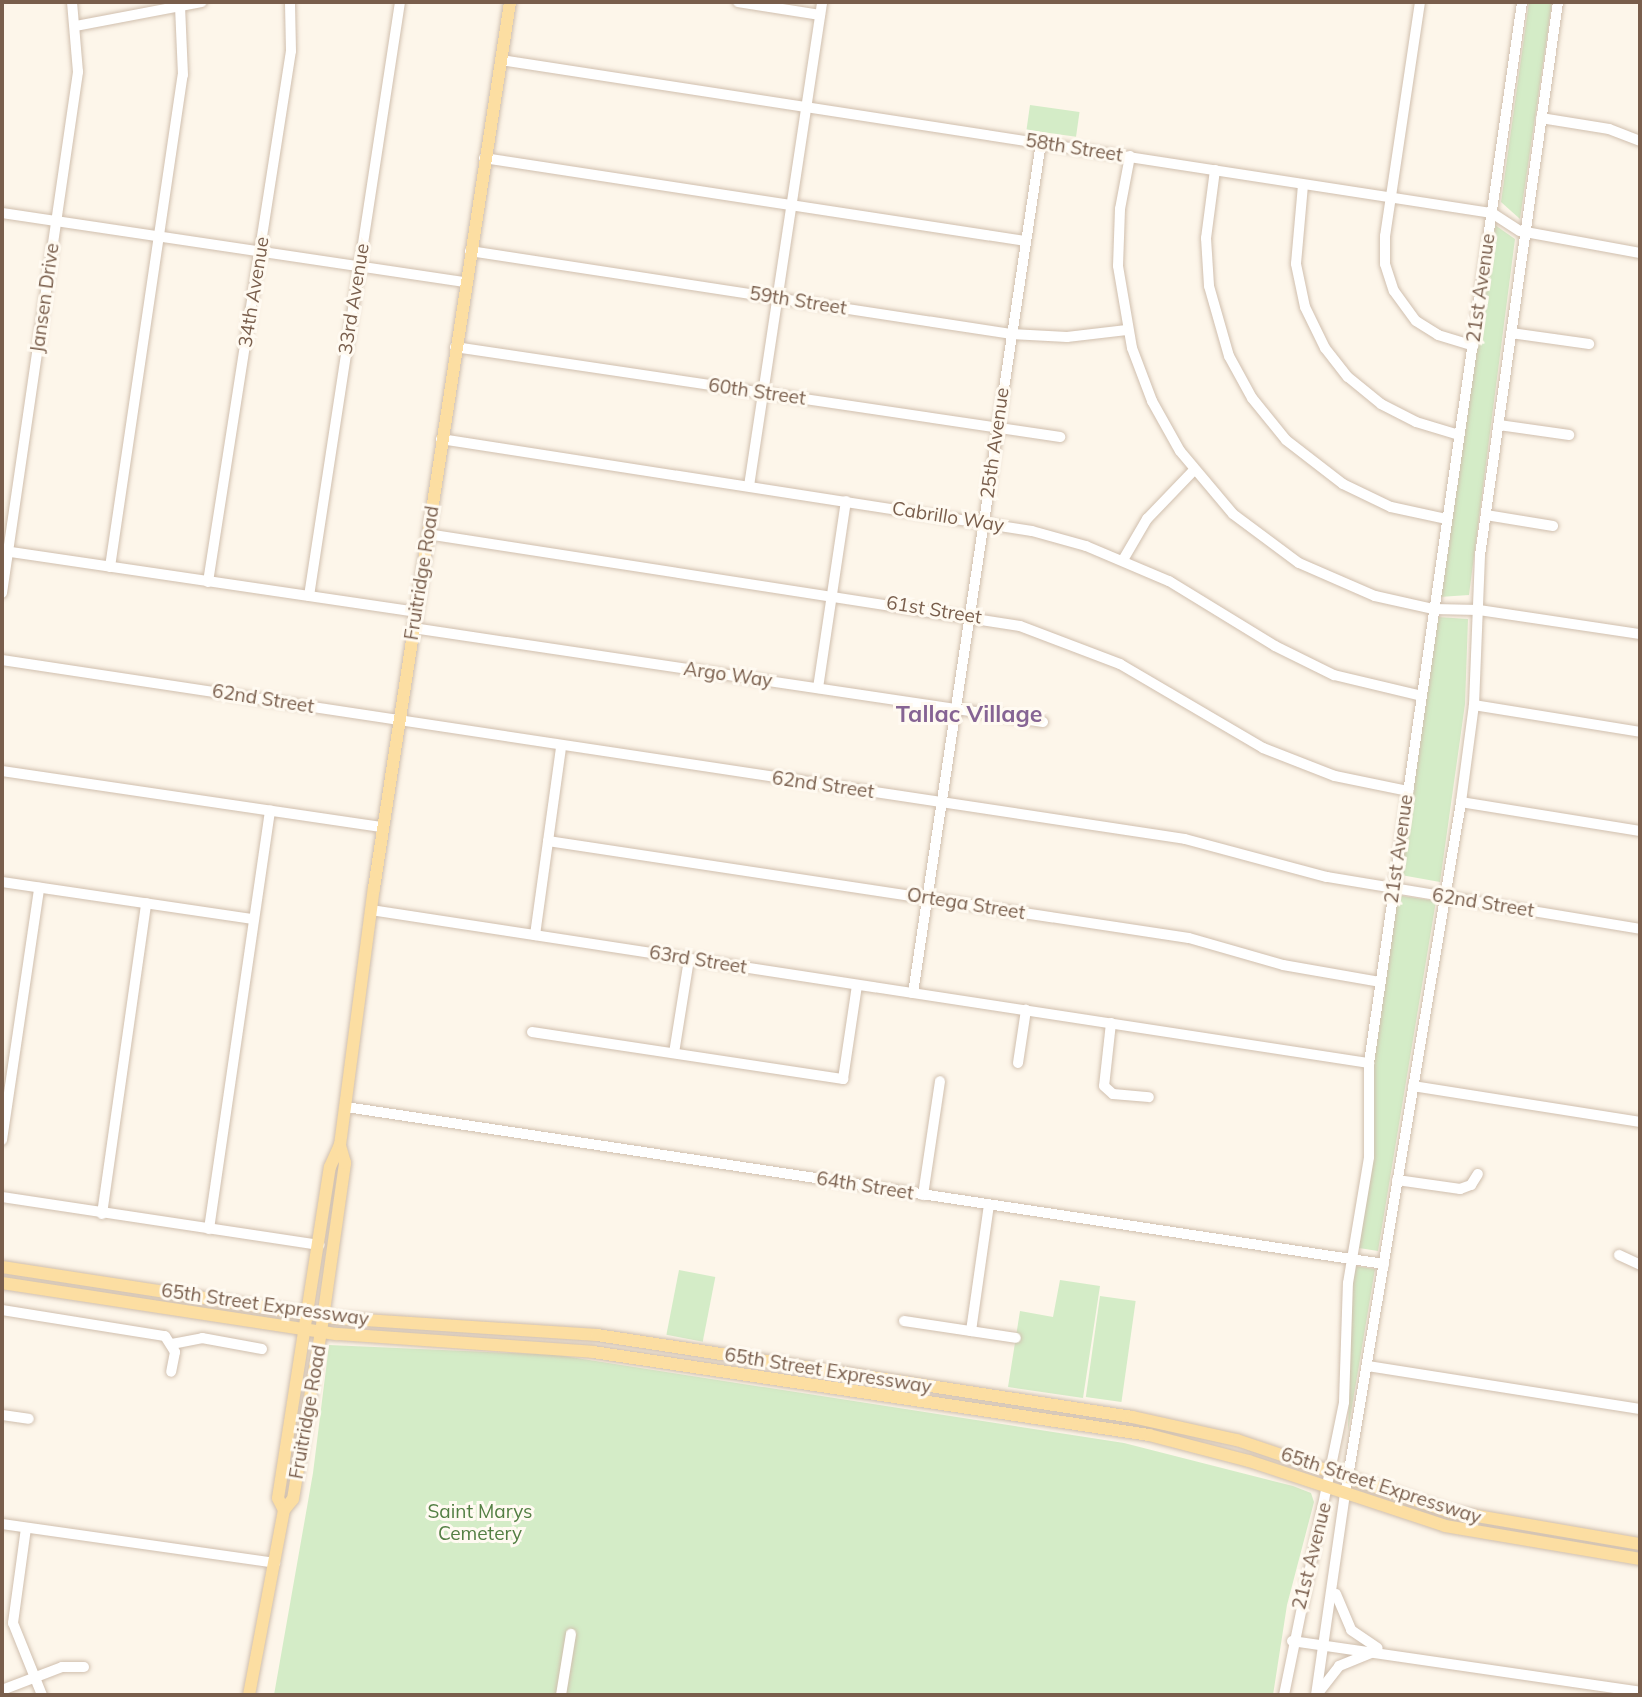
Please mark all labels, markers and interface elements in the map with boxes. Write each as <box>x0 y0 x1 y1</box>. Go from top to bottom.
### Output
street label: 58th Street <box>1024 129 1124 167</box>
street label: 21st Avenue <box>1462 232 1500 344</box>
street label: 34th Avenue <box>234 235 274 349</box>
street label: Jansen Drive <box>26 242 64 354</box>
street label: 33rd Avenue <box>334 242 374 356</box>
street label: 59th Street <box>748 282 848 320</box>
street label: 60th Street <box>707 374 807 410</box>
street label: 25th Avenue <box>976 386 1014 500</box>
street label: Cabrillo Way <box>890 497 1006 537</box>
street label: Fruitridge Road <box>400 504 444 642</box>
street label: 61st Street <box>885 591 983 629</box>
street label: Argo Way <box>682 657 774 693</box>
street label: 62nd Street <box>210 680 316 718</box>
district label: Tallac Village <box>896 700 1042 728</box>
street label: 62nd Street <box>770 767 876 803</box>
street label: 21st Avenue <box>1380 793 1418 905</box>
street label: Ortega Street <box>905 883 1027 925</box>
street label: 62nd Street <box>1430 884 1536 922</box>
street label: 63rd Street <box>648 941 748 979</box>
street label: 64th Street <box>815 1167 915 1205</box>
street label: 65th Street Expressway <box>160 1279 370 1331</box>
street label: Fruitridge Road <box>285 1343 331 1481</box>
street label: 65th Street Expressway <box>723 1343 933 1399</box>
street label: 65th Street Expressway <box>1278 1443 1484 1529</box>
street label: 21st Avenue <box>1288 1500 1336 1612</box>
park label: Saint Marys Cemetery <box>428 1501 532 1545</box>

